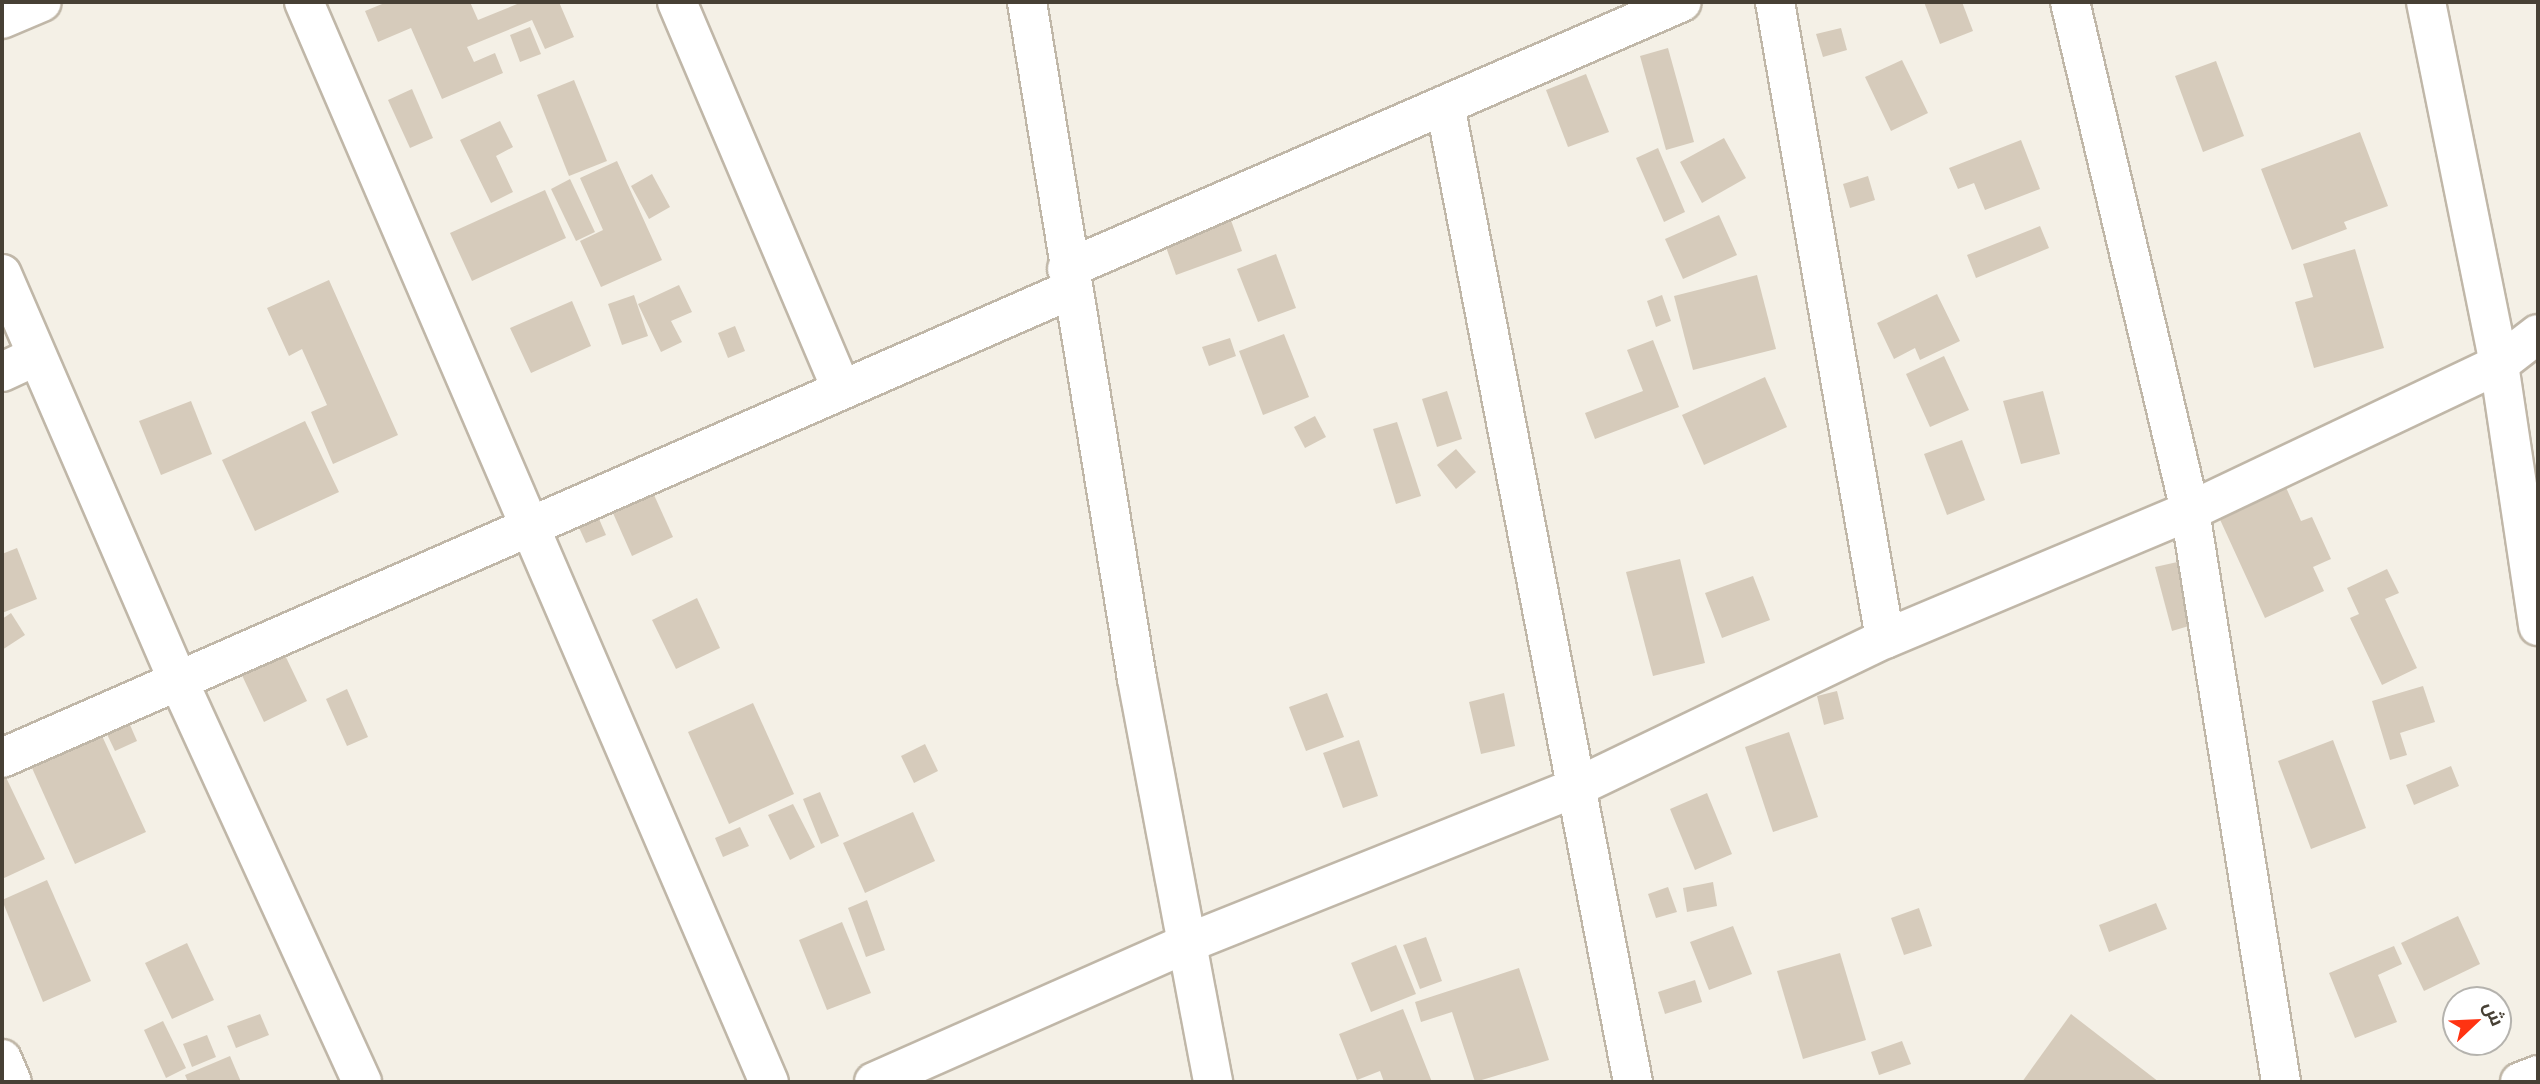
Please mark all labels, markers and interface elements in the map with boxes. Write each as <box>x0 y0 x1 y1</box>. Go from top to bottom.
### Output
north arrow <box>2442 986 2512 1056</box>
text: ش <box>2478 997 2511 1030</box>

